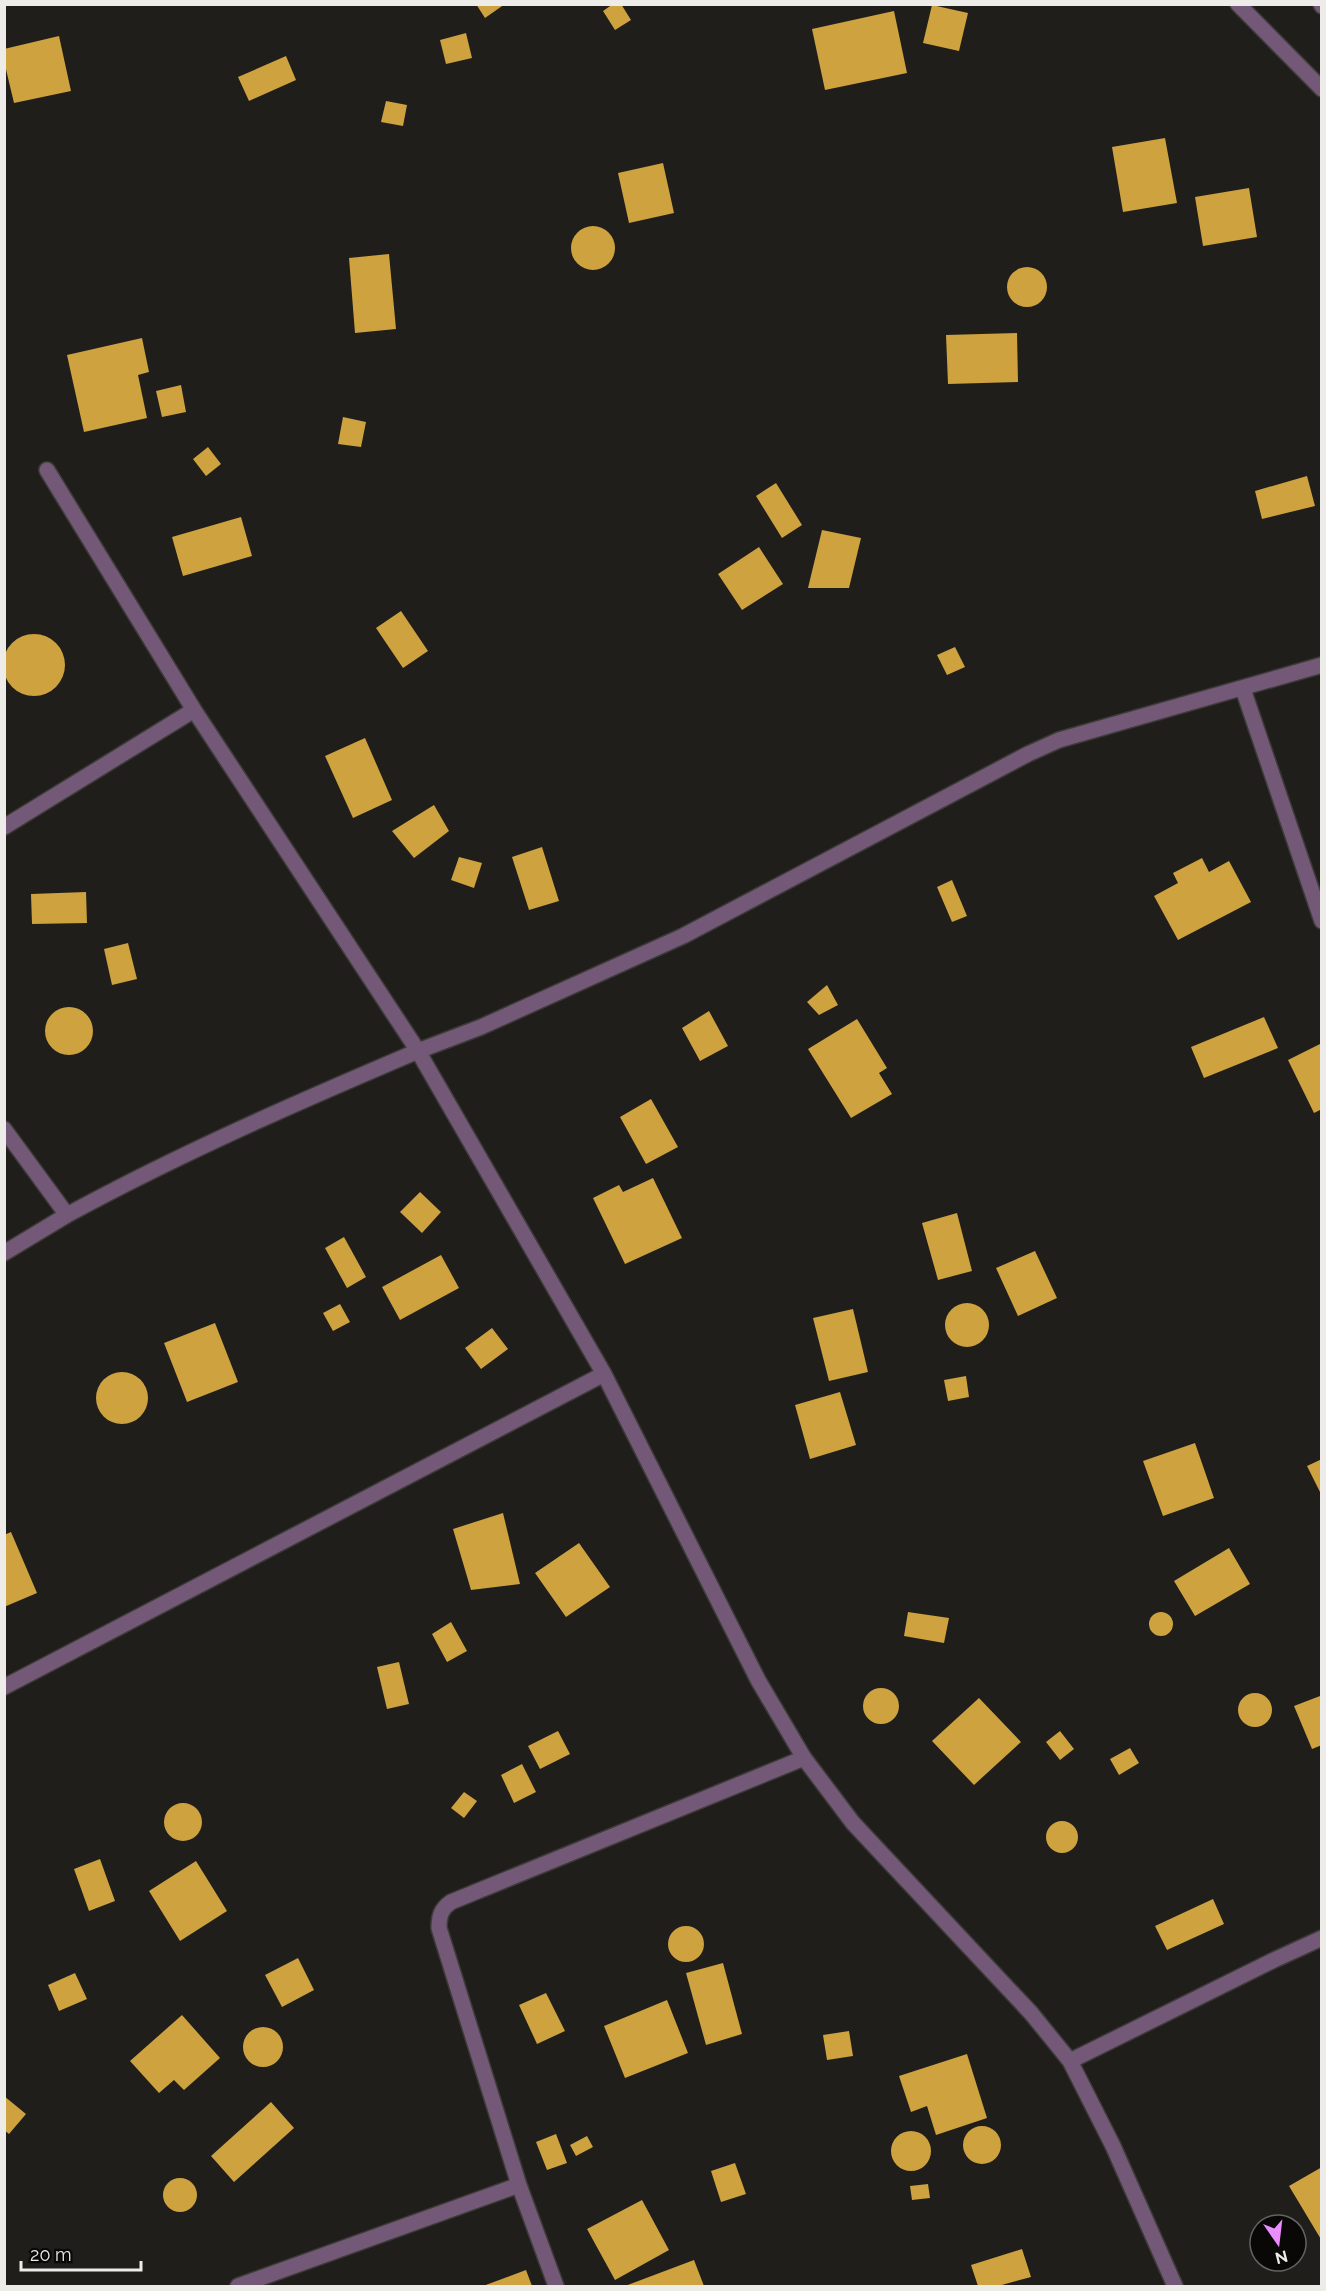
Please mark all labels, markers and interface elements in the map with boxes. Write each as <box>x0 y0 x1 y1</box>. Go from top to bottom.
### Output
north arrow <box>1248 2213 1308 2273</box>
scale bar <box>21 2234 141 2272</box>
text: 20 m <box>30 2244 72 2265</box>
text: N <box>1273 2246 1290 2268</box>

